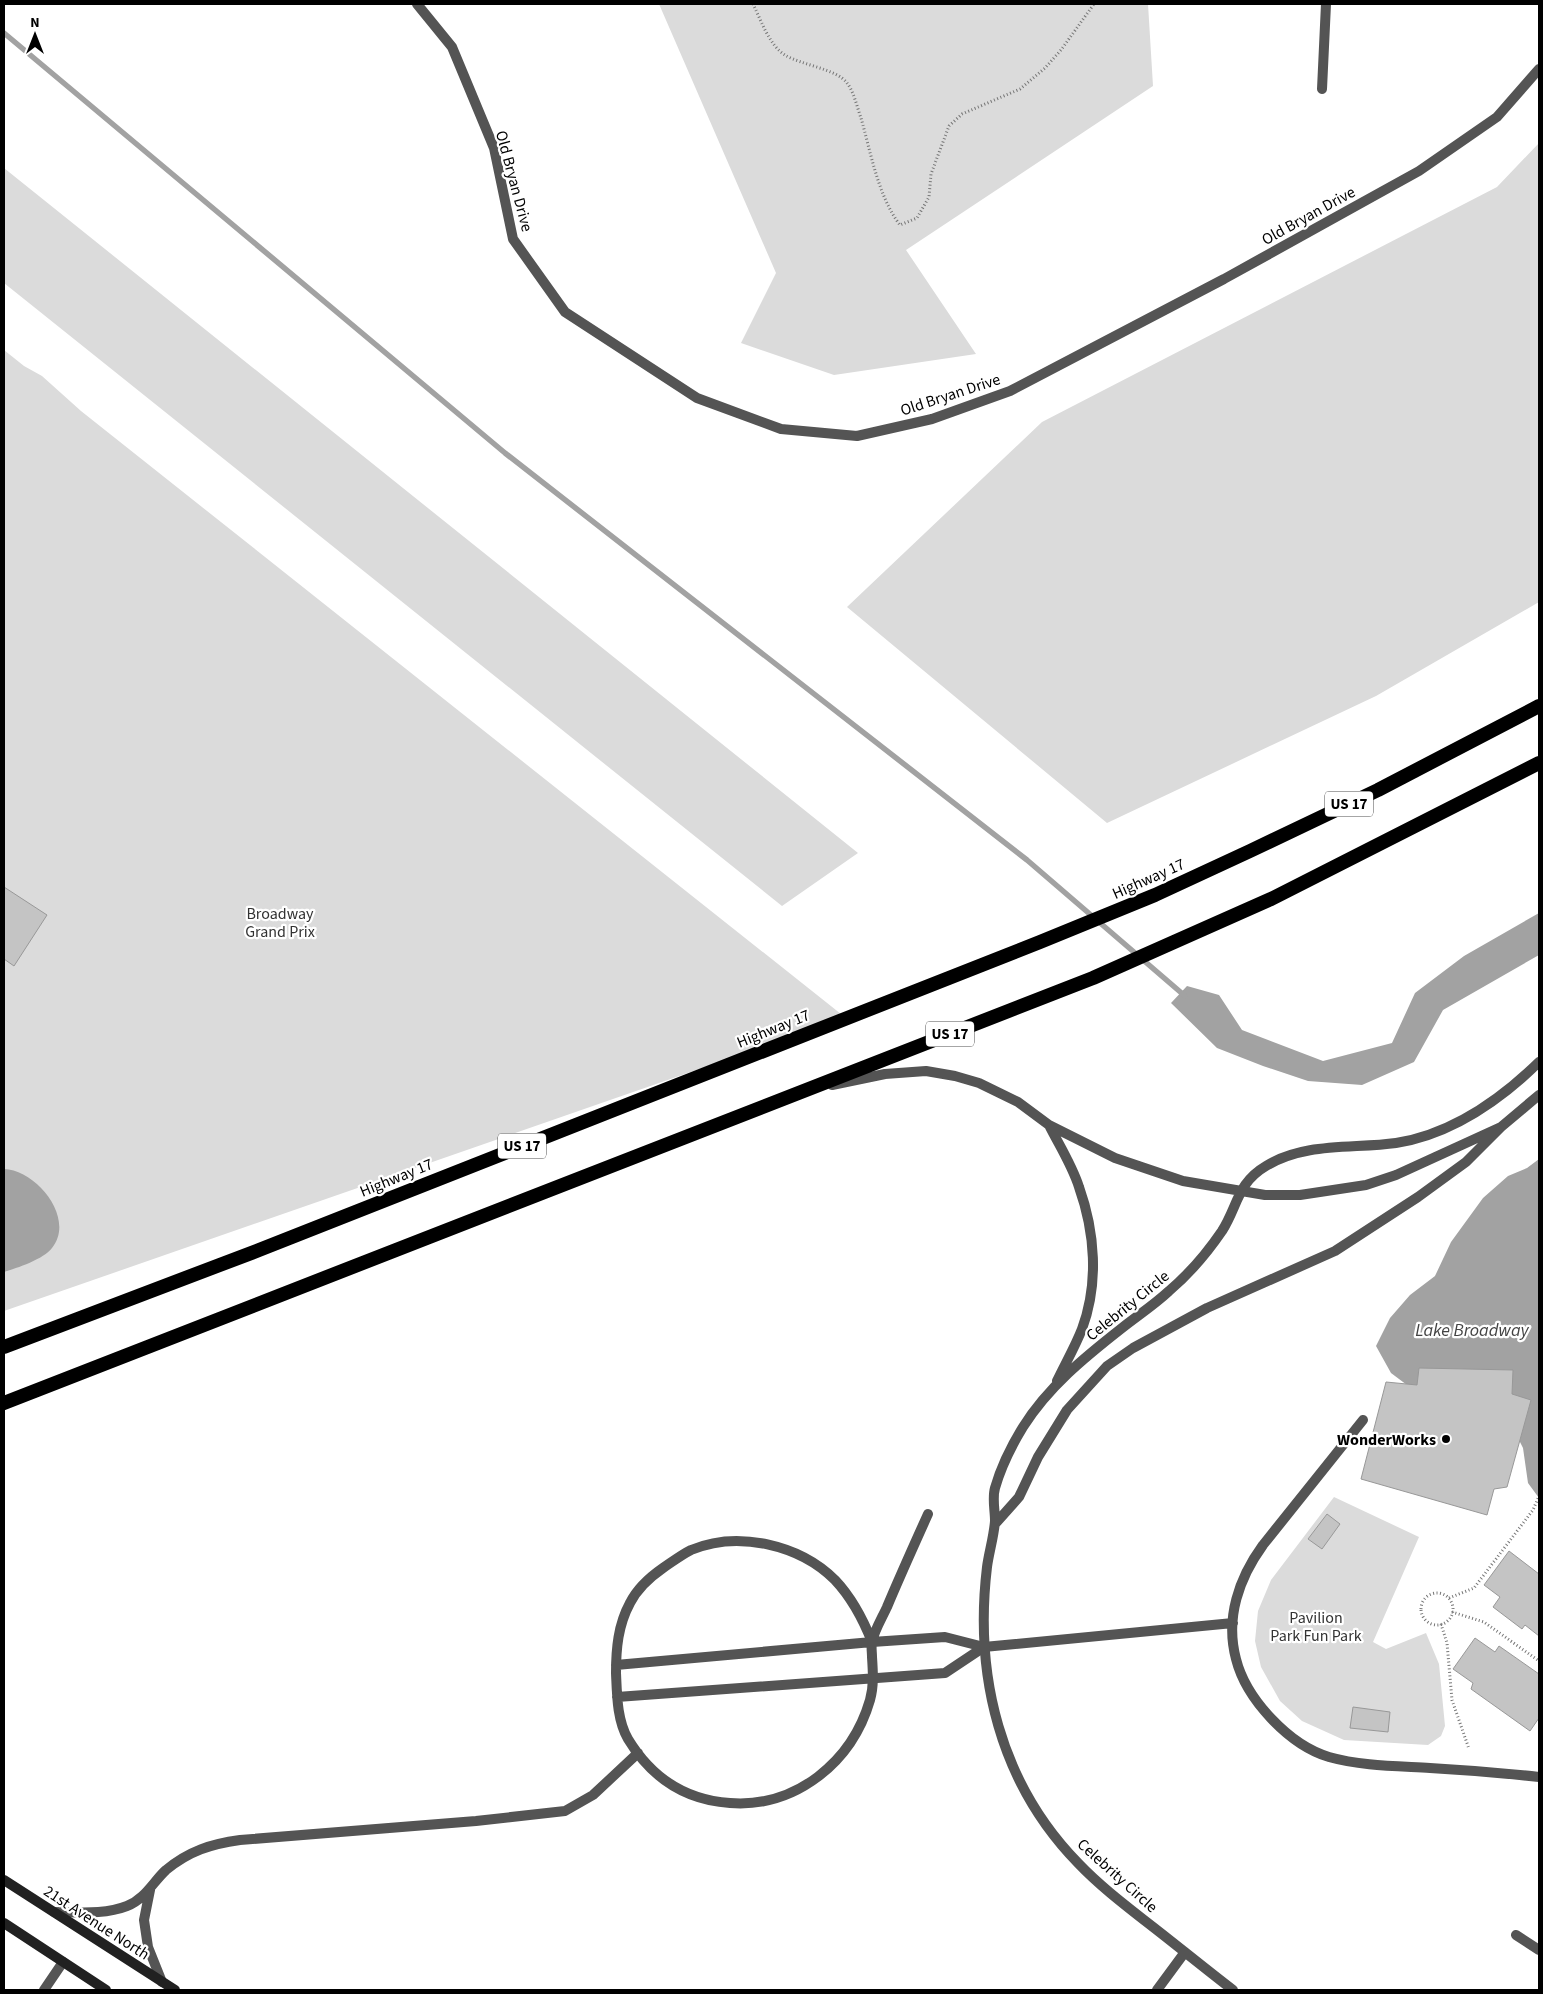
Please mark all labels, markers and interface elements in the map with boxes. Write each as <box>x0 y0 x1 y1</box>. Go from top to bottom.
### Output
north arrow <box>10 10 60 60</box>
text: N <box>30 13 40 33</box>
street label: Old Bryan Drive <box>490 128 538 234</box>
street label: Old Bryan Drive <box>1258 181 1359 251</box>
street label: Old Bryan Drive <box>897 368 1003 421</box>
road number: US 17 <box>1325 792 1373 816</box>
street label: Highway 17 <box>1109 853 1188 905</box>
park label: Broadway Grand Prix <box>245 903 315 943</box>
street label: Highway 17 <box>733 1004 813 1054</box>
road number: US 17 <box>926 1022 974 1046</box>
road number: US 17 <box>498 1134 546 1158</box>
street label: Highway 17 <box>356 1153 436 1203</box>
street label: Celebrity Circle <box>1081 1265 1174 1346</box>
water label: Lake Broadway <box>1415 1318 1530 1343</box>
place label: WonderWorks <box>1337 1429 1436 1451</box>
marker: WonderWorks <box>1440 1433 1452 1445</box>
park label: Pavilion Park Fun Park <box>1270 1607 1362 1647</box>
street label: Celebrity Circle <box>1072 1834 1162 1918</box>
street label: 21st Avenue North <box>39 1880 154 1965</box>

